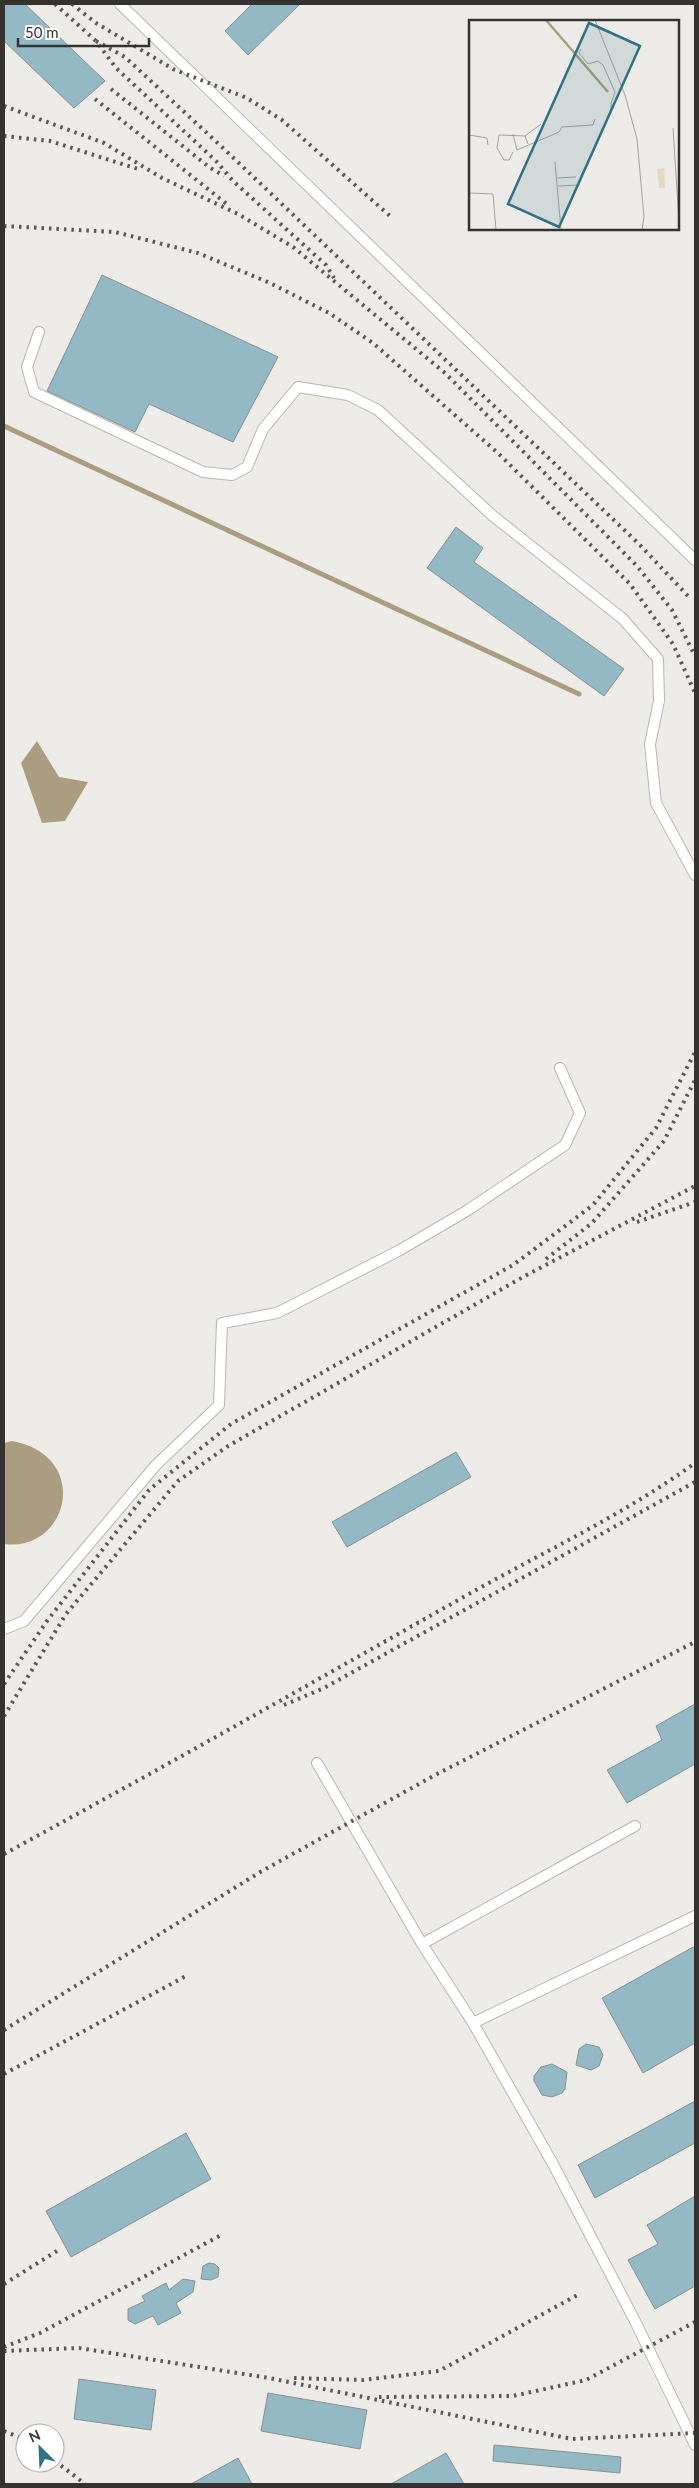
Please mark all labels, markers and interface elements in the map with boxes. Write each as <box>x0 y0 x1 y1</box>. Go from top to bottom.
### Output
scale bar <box>18 15 149 47</box>
inset map <box>469 20 679 230</box>
text: 50 m <box>25 23 59 41</box>
north arrow <box>15 2423 65 2473</box>
text: N <box>26 2426 43 2446</box>

